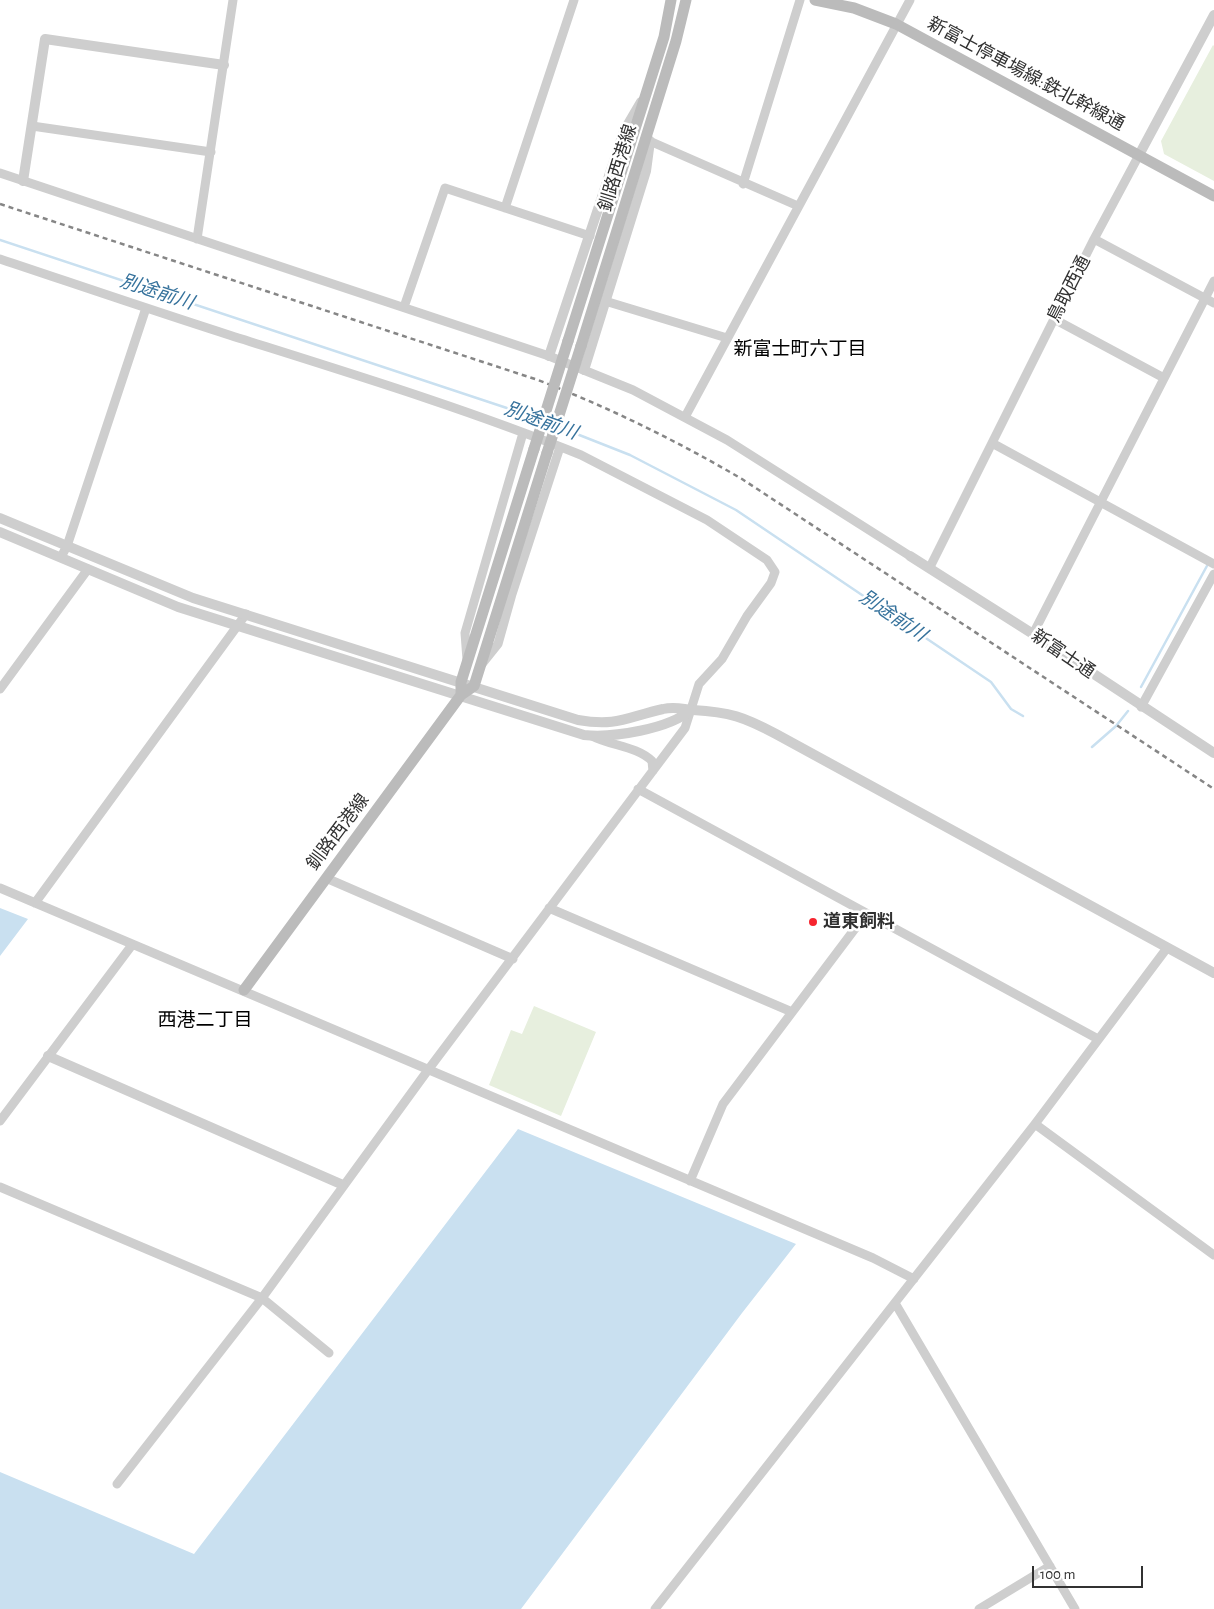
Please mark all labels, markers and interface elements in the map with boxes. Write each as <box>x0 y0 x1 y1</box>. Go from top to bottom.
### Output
street label: 新富士停車場線:鉄北幹線通 <box>924 13 1128 135</box>
street label: 釧路西港線 <box>595 122 641 214</box>
street label: 鳥取西通 <box>1043 252 1095 326</box>
water label: 別途前川 <box>117 269 197 315</box>
district label: 新富士町六丁目 <box>734 338 866 360</box>
water label: 別途前川 <box>501 397 581 445</box>
water label: 別途前川 <box>855 585 931 647</box>
street label: 新富士通 <box>1027 625 1099 683</box>
street label: 釧路西港線 <box>302 790 374 874</box>
place label: 道東飼料 <box>823 911 895 933</box>
marker: 道東飼料 <box>807 916 819 928</box>
district label: 西港二丁目 <box>158 1009 252 1031</box>
scale bar <box>1034 1556 1145 1588</box>
text: 100 m <box>1040 1567 1075 1582</box>

